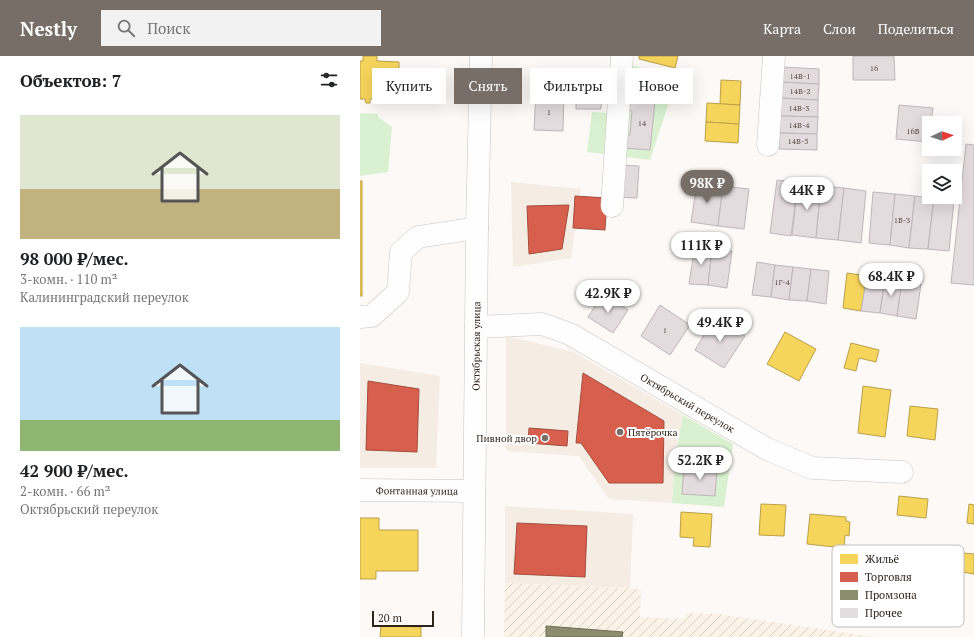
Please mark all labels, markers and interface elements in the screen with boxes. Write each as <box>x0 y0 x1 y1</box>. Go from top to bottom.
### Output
search box <box>101 10 381 46</box>
text: Nestly <box>20 16 77 41</box>
icon: search <box>115 17 137 39</box>
text: Поиск <box>147 18 190 38</box>
text: Карта <box>763 19 801 38</box>
text: Слои <box>823 19 856 38</box>
text: Поделиться <box>878 19 954 38</box>
house number: 16 <box>870 63 879 73</box>
chip: Купить <box>372 68 446 104</box>
chip: Снять <box>454 68 522 104</box>
chip: Фильтры <box>530 68 617 104</box>
chip: Новое <box>625 68 693 104</box>
text: Объектов: 7 <box>20 69 121 92</box>
icon: filters <box>318 69 340 91</box>
house number: 14В-1 <box>789 71 811 81</box>
house number: 14В-2 <box>789 86 811 96</box>
house number: 14В-3 <box>788 103 810 113</box>
house number: 1 <box>547 107 551 117</box>
north arrow <box>922 116 962 156</box>
map controls <box>922 116 962 204</box>
house number: 14 <box>638 118 647 128</box>
house number: 14В-4 <box>788 120 810 130</box>
house number: 16Б <box>906 126 920 136</box>
house number: 14В-5 <box>787 136 809 146</box>
icon: home <box>144 141 216 213</box>
button: layers <box>922 164 962 204</box>
pin: 98K ₽ <box>679 170 735 204</box>
text: 98K ₽ <box>690 174 724 192</box>
pin: 44K ₽ <box>779 177 835 211</box>
text: 44K ₽ <box>790 181 824 199</box>
house number: 1Б-3 <box>894 215 910 225</box>
pin: 111K ₽ <box>668 232 734 266</box>
text: 111K ₽ <box>680 236 722 254</box>
text: 98 000 ₽/мес. <box>20 247 129 270</box>
pin: 68.4K ₽ <box>854 263 928 297</box>
text: 68.4K ₽ <box>868 267 914 285</box>
text: 3-комн. · 110 m² <box>20 270 117 288</box>
house number: 1Г-4 <box>774 277 791 287</box>
pin: 42.9K ₽ <box>571 280 645 314</box>
text: 42.9K ₽ <box>585 284 631 302</box>
text: Калининградский переулок <box>20 288 189 306</box>
street label: Октябрьская улица <box>469 301 483 391</box>
pin: 49.4K ₽ <box>683 309 757 343</box>
text: 49.4K ₽ <box>697 313 743 331</box>
house number: 1 <box>663 325 667 335</box>
icon: home <box>144 353 216 425</box>
street label: Октябрьский переулок <box>638 371 737 436</box>
place label: Пятёрочка <box>628 426 678 439</box>
marker: Пятёрочка <box>615 427 625 437</box>
place label: Пивной двор <box>476 432 537 445</box>
marker: Пивной двор <box>540 433 550 443</box>
pin: 52.2K ₽ <box>663 447 737 481</box>
text: 52.2K ₽ <box>677 451 723 469</box>
text: 42 900 ₽/мес. <box>20 459 129 482</box>
text: 2-комн. · 66 m² <box>20 482 110 500</box>
street label: Фонтанная улица <box>376 484 458 498</box>
text: Октябрьский переулок <box>20 500 158 518</box>
legend <box>832 545 964 627</box>
text: Жильё <box>865 552 900 566</box>
text: Торговля <box>865 570 912 584</box>
text: Промзона <box>865 588 917 602</box>
text: Прочее <box>865 606 903 620</box>
scale bar <box>372 609 434 628</box>
text: 20 m <box>378 611 402 625</box>

